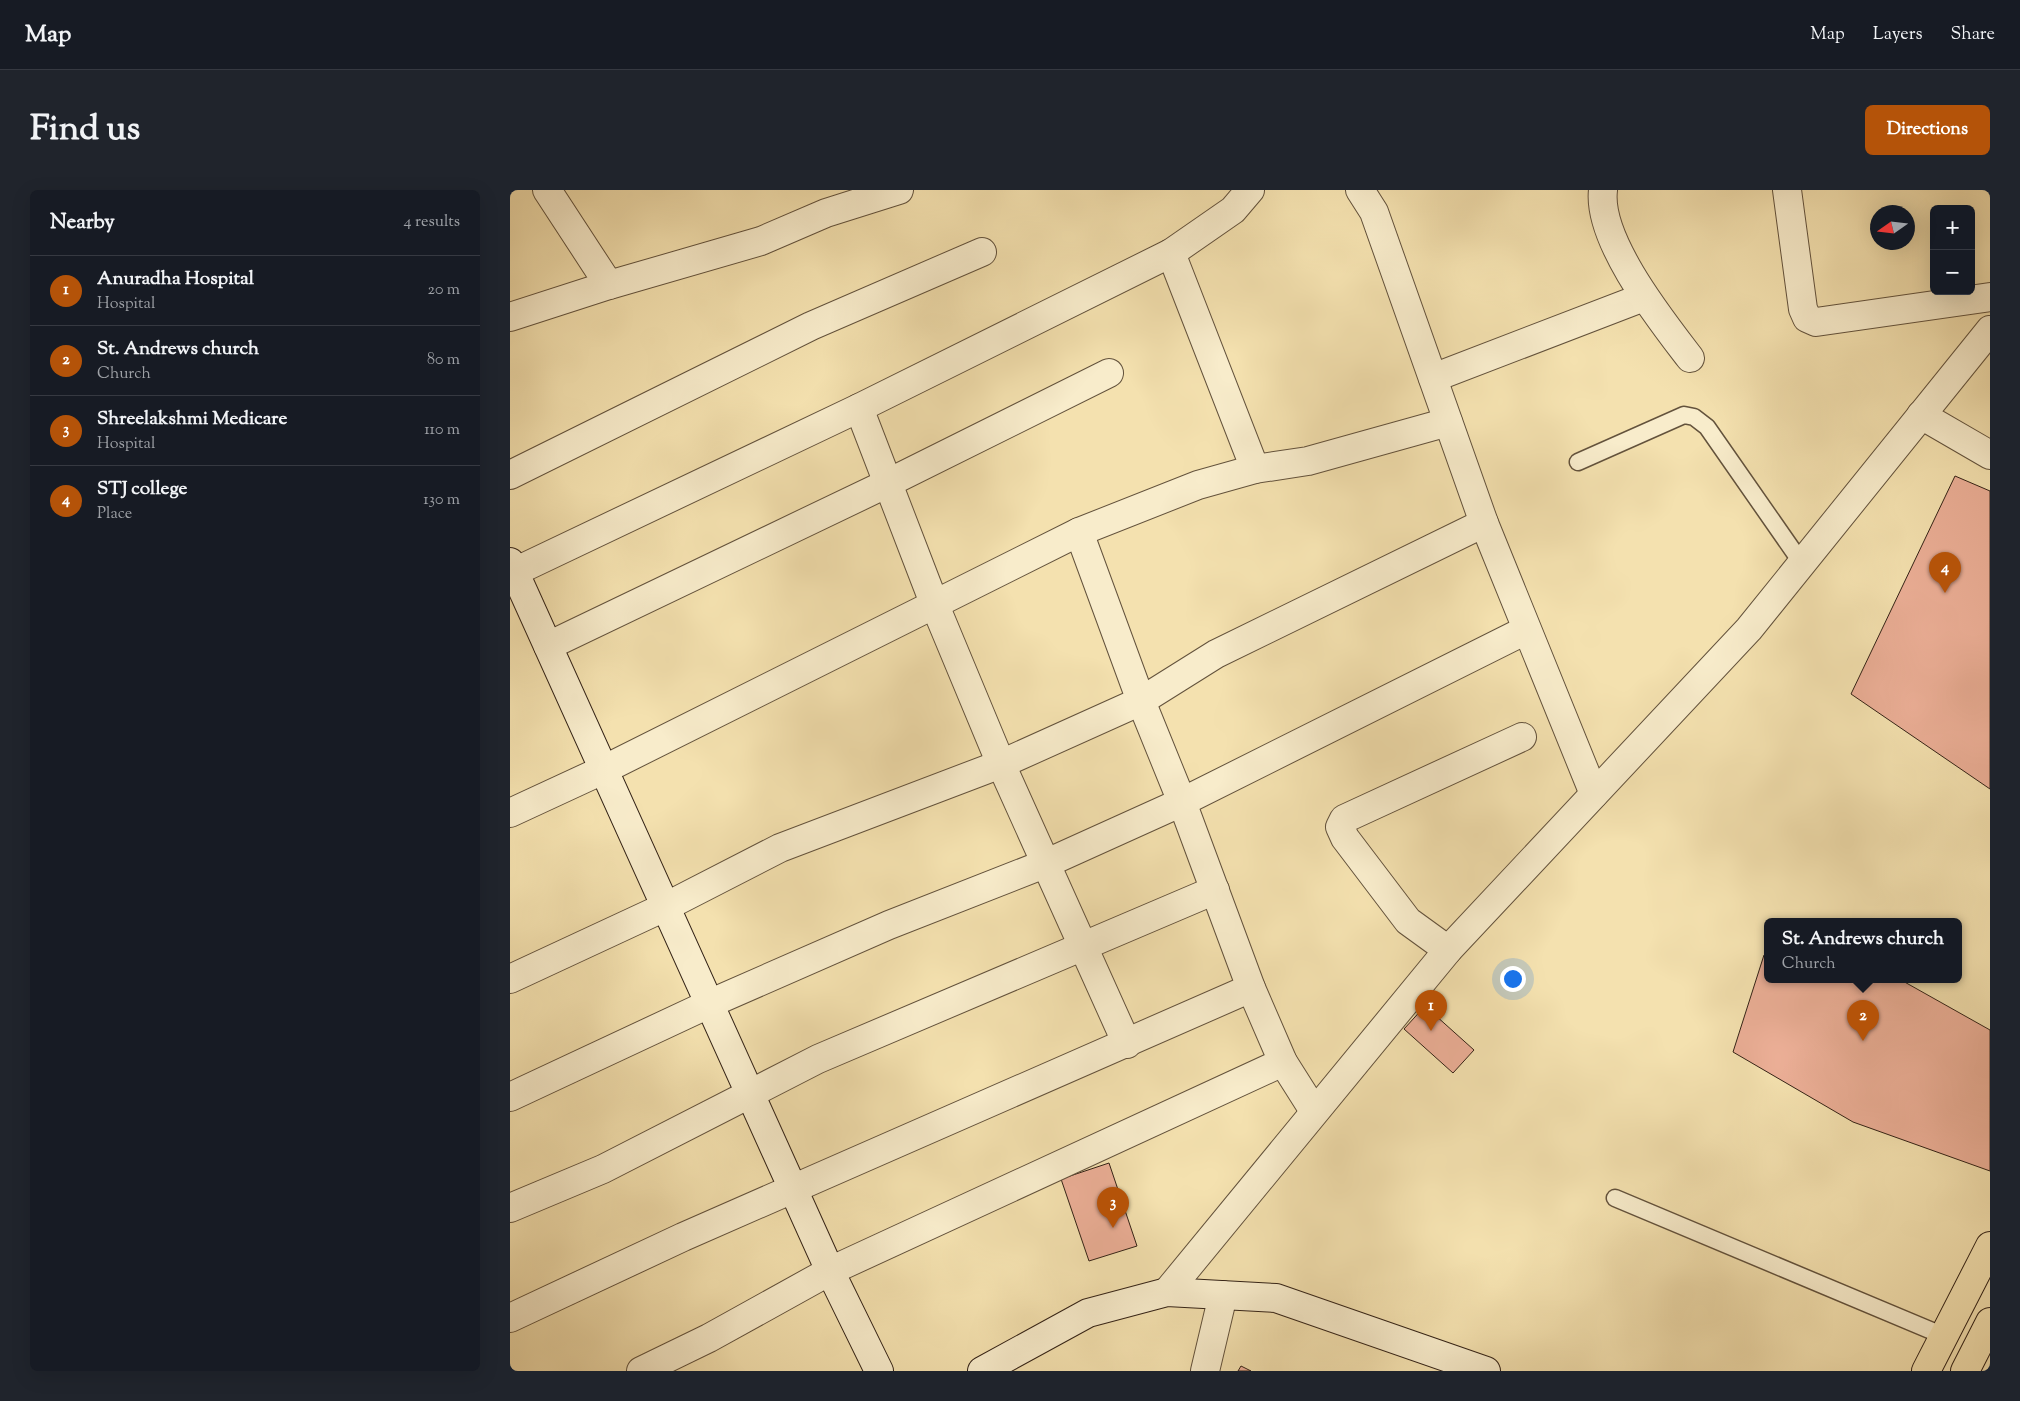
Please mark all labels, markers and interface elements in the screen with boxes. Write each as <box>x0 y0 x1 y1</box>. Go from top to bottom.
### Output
text: Map <box>25 18 71 52</box>
text: Map <box>1810 22 1845 48</box>
text: Layers <box>1873 22 1923 48</box>
text: Share <box>1951 22 1995 48</box>
text: Find us <box>30 105 140 156</box>
button: Directions <box>1865 105 1990 155</box>
north arrow <box>1870 205 1915 250</box>
map controls <box>1930 205 1975 295</box>
button: + <box>1930 205 1975 250</box>
text: Nearby <box>50 208 115 238</box>
text: 4 results <box>404 211 460 234</box>
button: − <box>1930 250 1975 295</box>
text: Anuradha Hospital <box>97 266 254 293</box>
text: 1 <box>63 279 69 302</box>
text: 20 m <box>427 279 460 302</box>
text: Hospital <box>97 293 155 316</box>
text: St. Andrews church <box>97 336 259 363</box>
text: 2 <box>62 349 70 372</box>
text: 80 m <box>427 349 460 372</box>
text: Church <box>97 363 151 386</box>
text: Shreelakshmi Medicare <box>97 406 287 433</box>
text: 3 <box>63 419 69 442</box>
text: 110 m <box>424 419 460 442</box>
text: Hospital <box>97 433 155 456</box>
text: STJ college <box>97 476 187 503</box>
text: 4 <box>62 489 70 512</box>
text: 130 m <box>423 489 460 512</box>
text: Place <box>97 503 132 526</box>
pin: 4 <box>1929 552 1961 593</box>
popup <box>1764 918 1962 983</box>
text: St. Andrews church <box>1782 926 1944 953</box>
text: Church <box>1782 953 1836 976</box>
your location <box>1500 966 1526 992</box>
pin: 1 <box>1415 990 1447 1031</box>
pin: 2 <box>1847 1000 1879 1041</box>
pin: 3 <box>1097 1187 1129 1228</box>

